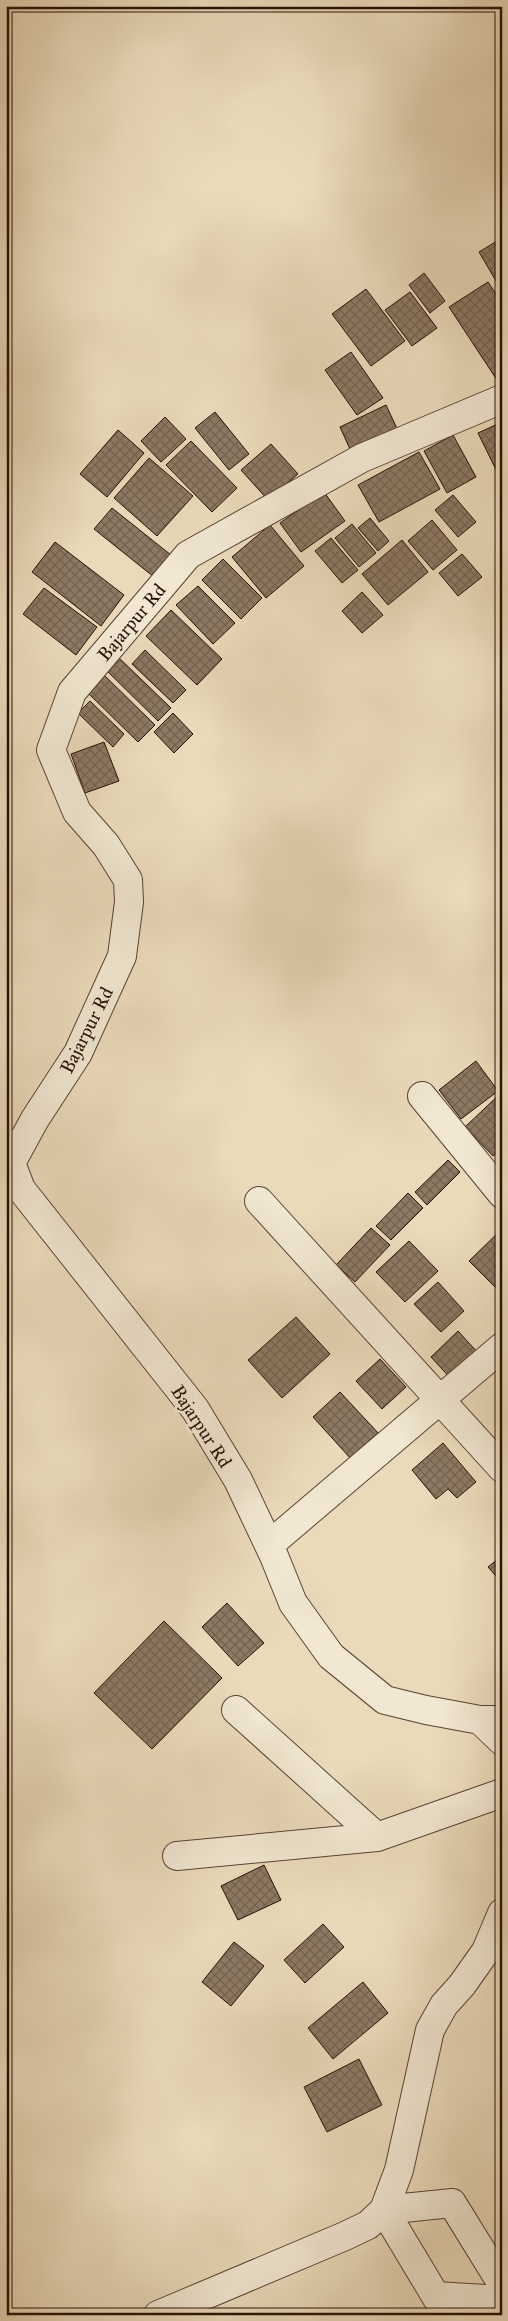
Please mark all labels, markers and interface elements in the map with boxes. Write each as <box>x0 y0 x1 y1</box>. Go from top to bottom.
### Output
street label: Bajarpur Rd <box>92 579 171 666</box>
street label: Bajarpur Rd <box>55 983 118 1077</box>
street label: Bajarpur Rd <box>166 1381 237 1472</box>

